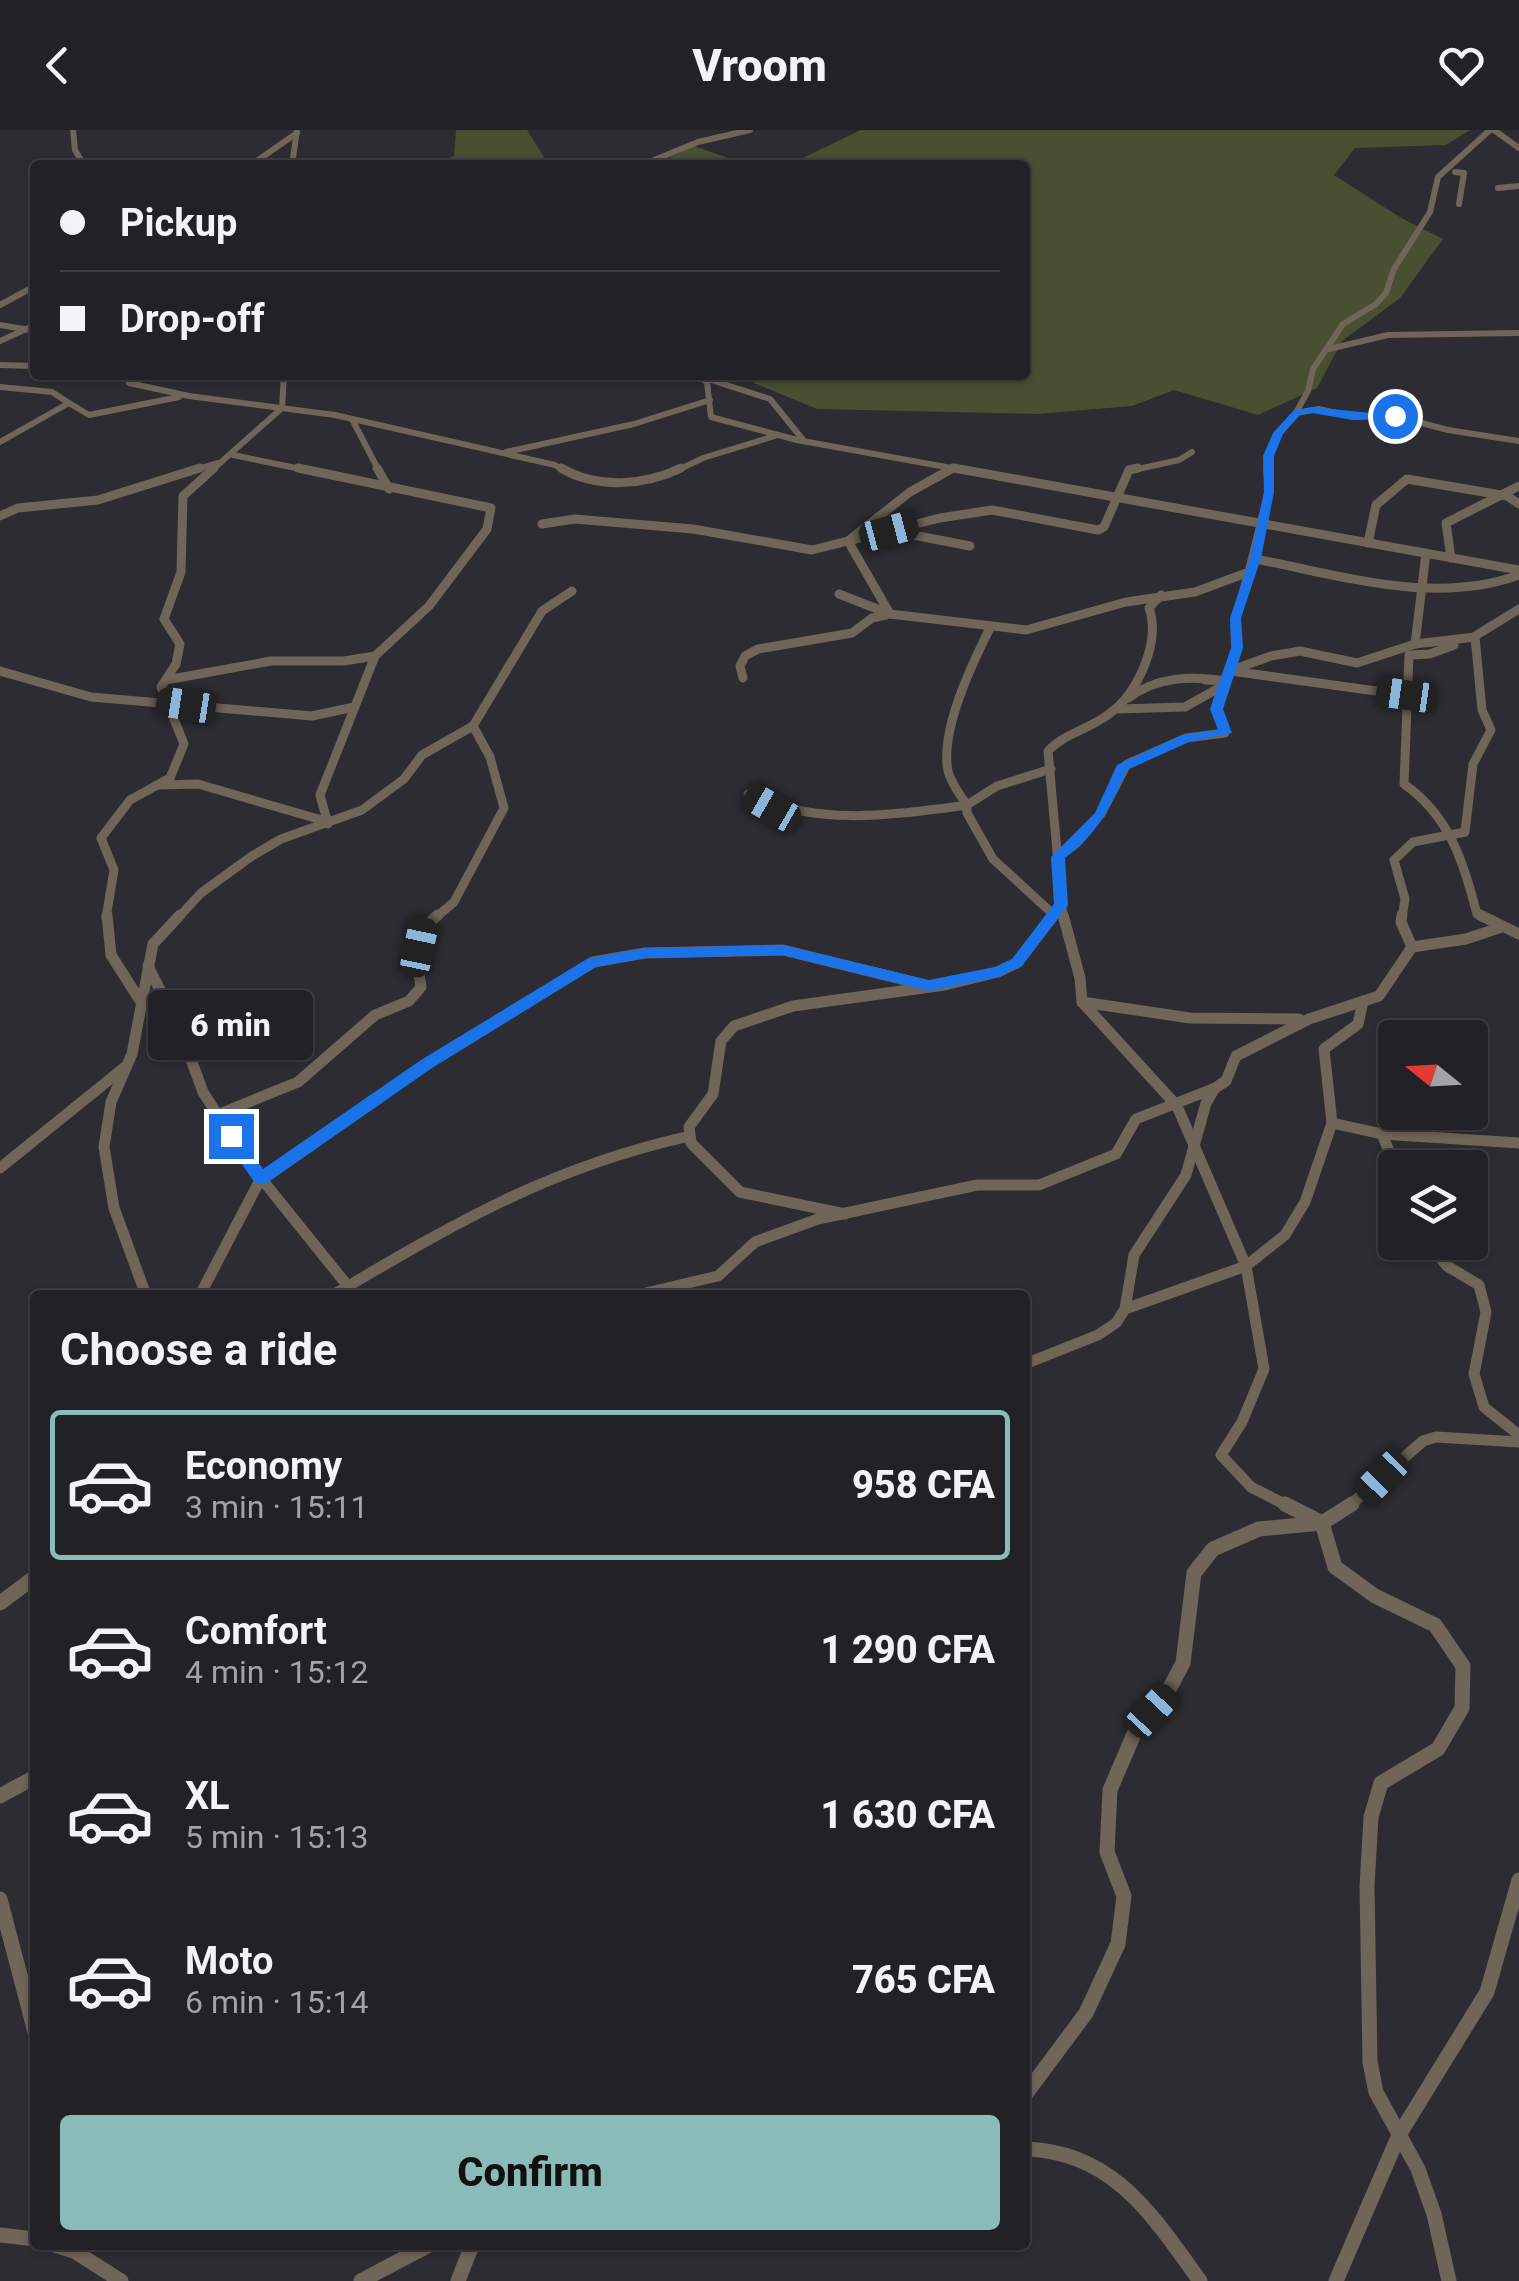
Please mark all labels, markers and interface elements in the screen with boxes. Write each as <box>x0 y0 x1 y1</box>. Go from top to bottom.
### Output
icon: back <box>30 38 85 93</box>
icon: heart <box>1434 38 1489 93</box>
text: Vroom <box>692 39 827 92</box>
text: Pickup <box>120 201 237 245</box>
text: Drop-off <box>120 297 265 341</box>
route start <box>1373 394 1418 439</box>
car <box>856 509 922 553</box>
car <box>1374 676 1438 714</box>
car <box>154 685 218 725</box>
car <box>739 780 805 836</box>
car <box>398 915 440 979</box>
callout: 6 min <box>148 991 314 1061</box>
text: 6 min <box>190 1006 271 1044</box>
north arrow <box>1378 1020 1488 1130</box>
map controls <box>1378 1020 1488 1260</box>
route end <box>209 1114 254 1159</box>
button: layers <box>1378 1150 1488 1260</box>
text: Choose a ride <box>60 1323 337 1376</box>
icon: car <box>65 1440 155 1530</box>
text: Economy <box>185 1444 342 1488</box>
car <box>1350 1445 1414 1509</box>
text: 958 CFA <box>852 1463 995 1507</box>
text: 3 min · 15:11 <box>185 1488 368 1526</box>
icon: car <box>65 1605 155 1695</box>
text: Comfort <box>185 1609 327 1653</box>
text: 1 290 CFA <box>821 1628 995 1672</box>
text: 4 min · 15:12 <box>185 1653 368 1691</box>
car <box>1121 1679 1183 1743</box>
icon: car <box>65 1770 155 1860</box>
text: XL <box>185 1774 230 1818</box>
text: 1 630 CFA <box>821 1793 995 1837</box>
text: 5 min · 15:13 <box>185 1818 368 1856</box>
icon: car <box>65 1935 155 2025</box>
text: Moto <box>185 1939 274 1983</box>
text: 765 CFA <box>852 1958 995 2002</box>
text: 6 min · 15:14 <box>185 1983 368 2021</box>
button: Confirm <box>60 2115 1000 2230</box>

